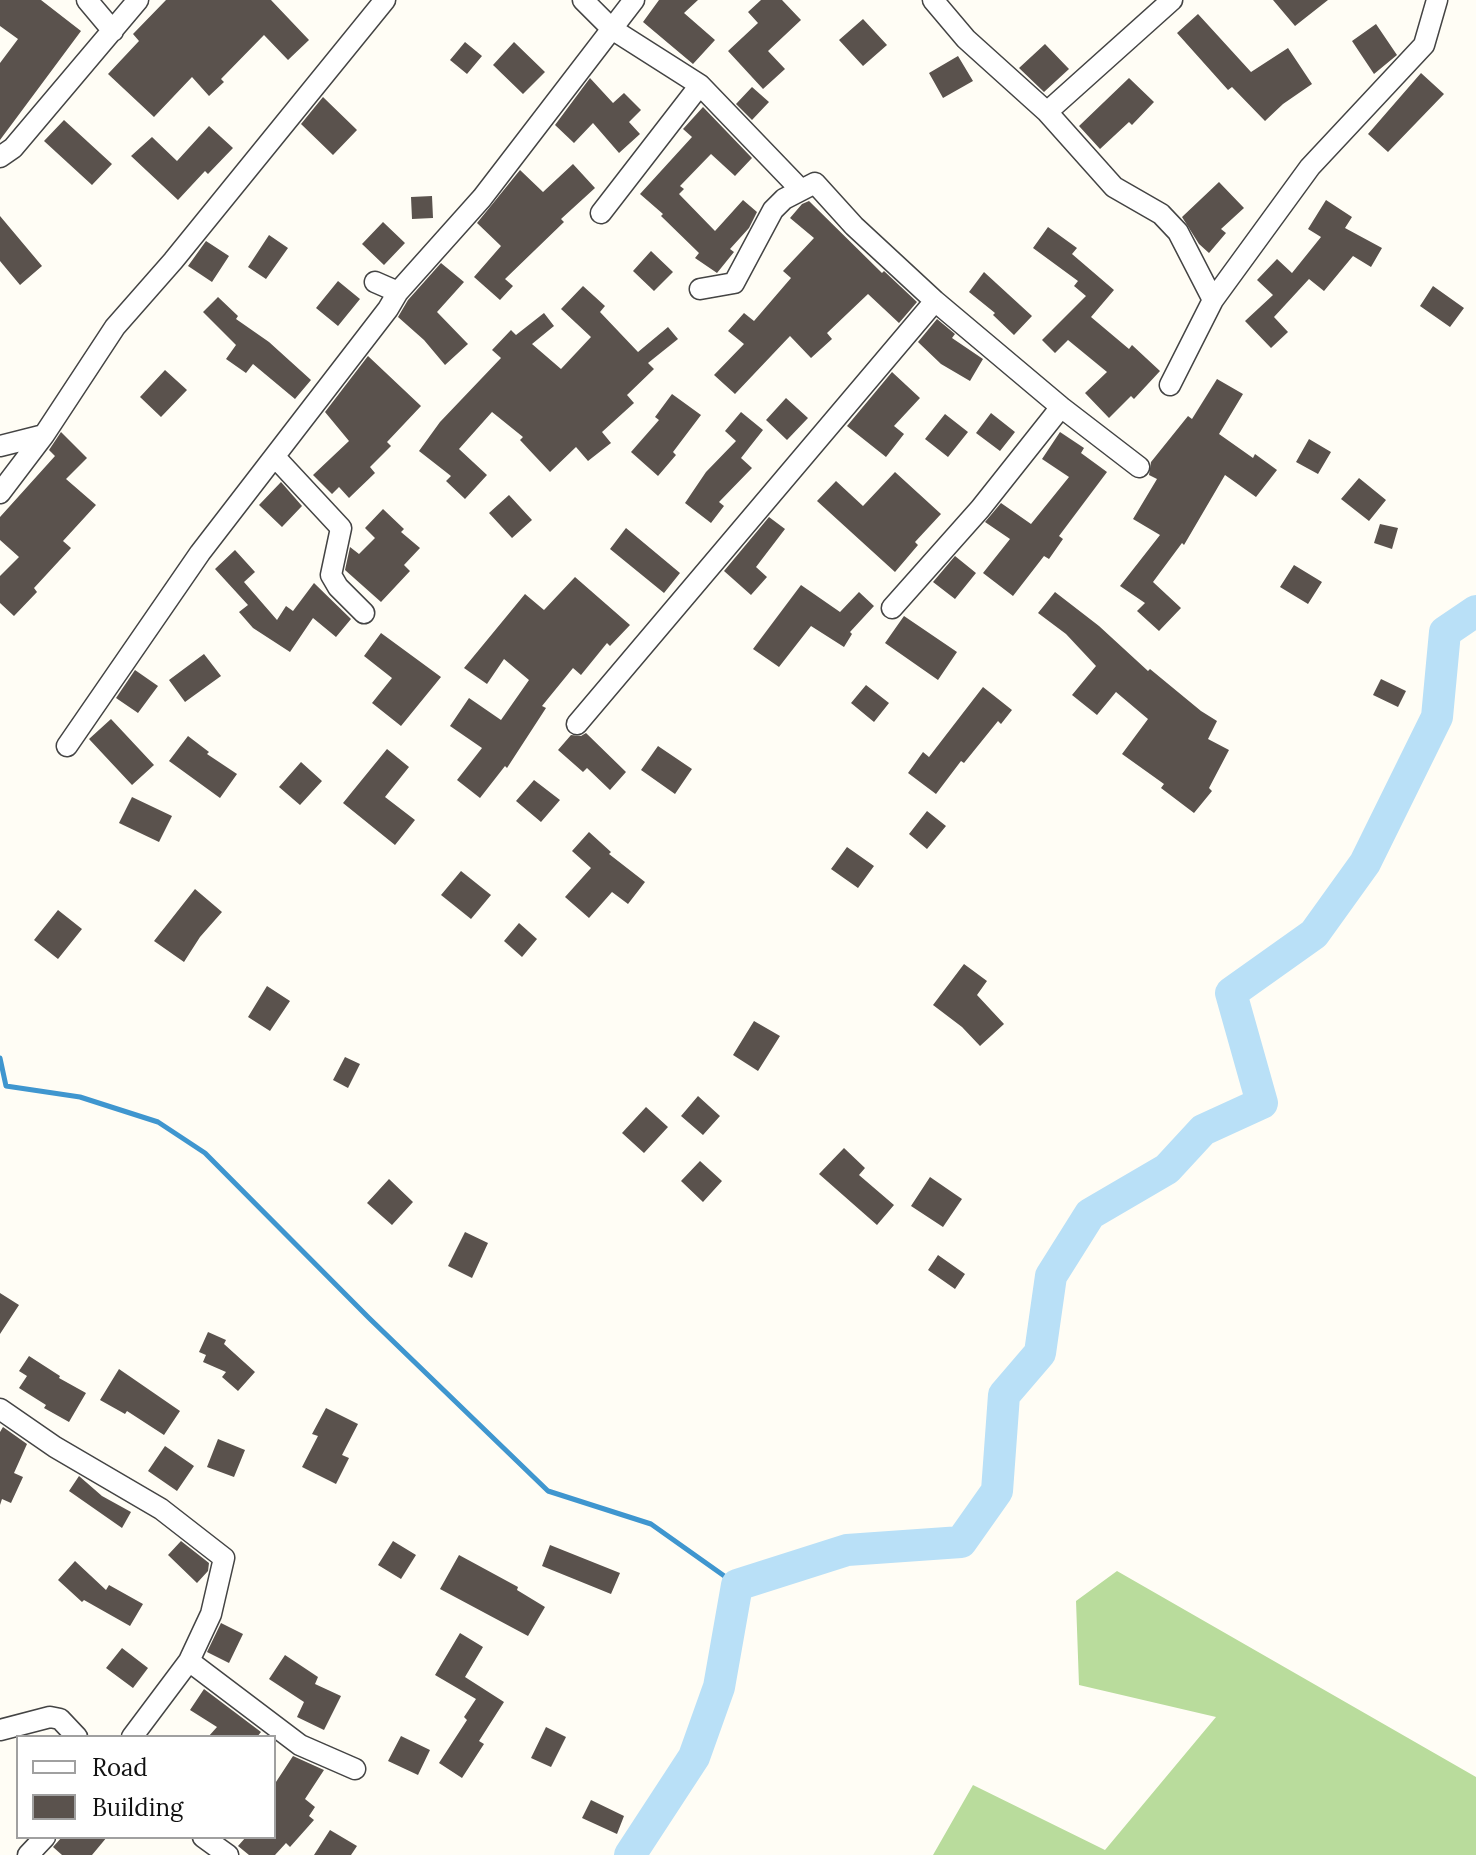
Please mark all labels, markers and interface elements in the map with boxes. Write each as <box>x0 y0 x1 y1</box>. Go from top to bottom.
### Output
legend <box>16 1735 276 1839</box>
text: Road <box>92 1752 148 1783</box>
text: Building <box>92 1792 183 1823</box>

